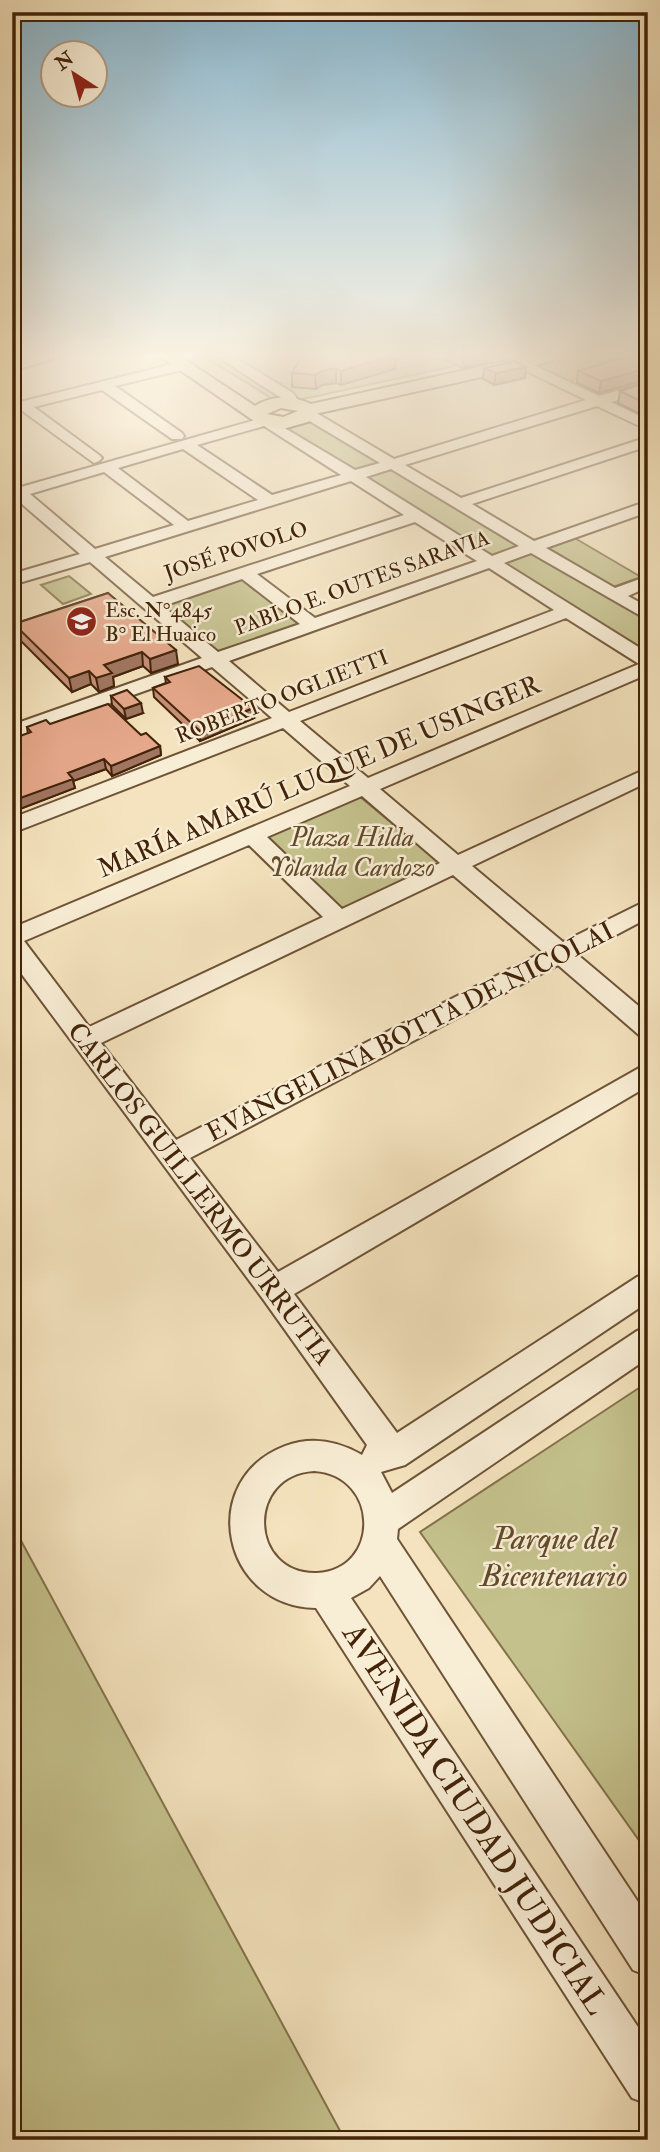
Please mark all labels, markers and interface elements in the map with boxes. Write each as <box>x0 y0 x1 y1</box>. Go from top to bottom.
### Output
north arrow <box>38 38 108 108</box>
text: N <box>50 46 79 76</box>
street label: JOSÉ POVOLO <box>160 515 311 587</box>
street label: PABLO E. OUTES SARAVIA <box>231 524 493 642</box>
place label: Esc. N°4845 B° El Huaico <box>105 597 216 648</box>
school or university icon: Esc. N°4845 B° El Huaico <box>65 605 99 639</box>
street label: ROBERTO OGLIETTI <box>172 644 392 750</box>
street label: MARÍA AMARÚ LUQUE DE USINGER <box>92 667 546 885</box>
park label: Plaza Hilda Yolanda Cardozo <box>269 822 435 884</box>
street label: EVANGELINA BOTTA DE NICOLAI <box>201 915 619 1149</box>
street label: CARLOS GUILLERMO URRUTIA <box>60 1016 340 1372</box>
park label: Parque del Bicentenario <box>478 1519 628 1596</box>
street label: AVENIDA CIUDAD JUDICIAL <box>333 1615 617 2022</box>

